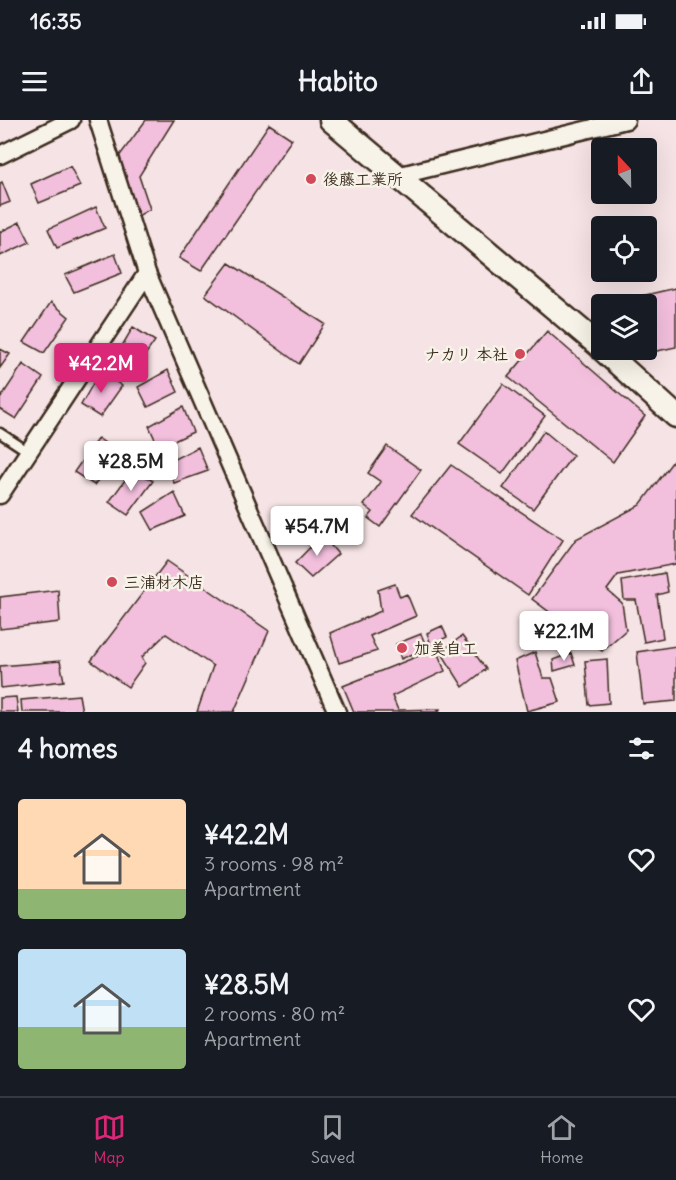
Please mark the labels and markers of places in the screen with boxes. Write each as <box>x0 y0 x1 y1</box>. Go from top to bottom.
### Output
place label: 後藤工業所 <box>323 169 403 189</box>
marker: 後藤工業所 <box>304 172 318 186</box>
pin: ¥42.2M <box>52 343 150 394</box>
place label: ナカリ 本社 <box>424 344 508 364</box>
marker: ナカリ 本社 <box>513 347 527 361</box>
pin: ¥28.5M <box>82 441 180 492</box>
pin: ¥54.7M <box>268 506 366 557</box>
place label: 三浦材木店 <box>124 572 204 592</box>
marker: 三浦材木店 <box>105 575 119 589</box>
pin: ¥22.1M <box>515 611 613 662</box>
place label: 加美自工 <box>414 638 478 658</box>
marker: 加美自工 <box>395 641 409 655</box>

